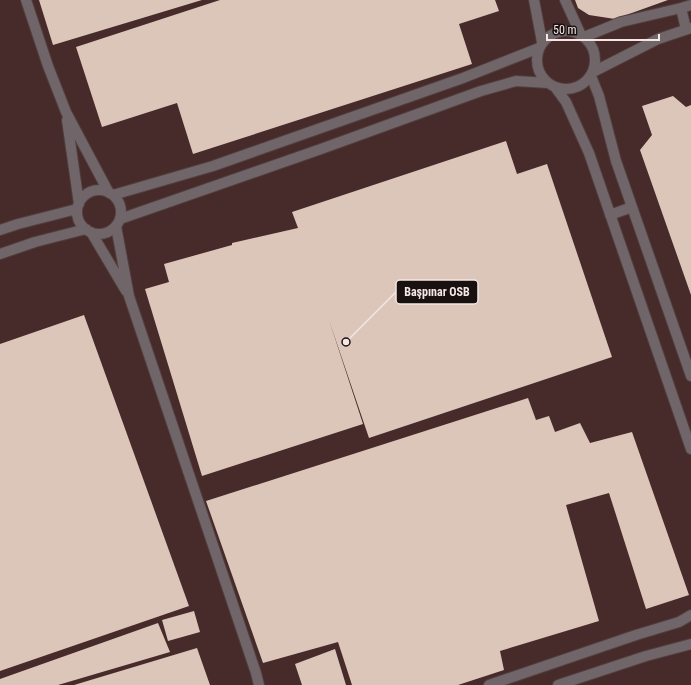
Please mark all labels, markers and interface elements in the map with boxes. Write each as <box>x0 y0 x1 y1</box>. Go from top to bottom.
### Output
scale bar <box>547 16 659 42</box>
text: 50 m <box>553 23 577 37</box>
callout: Başpınar OSB <box>396 280 478 304</box>
text: Başpınar OSB <box>404 285 470 299</box>

